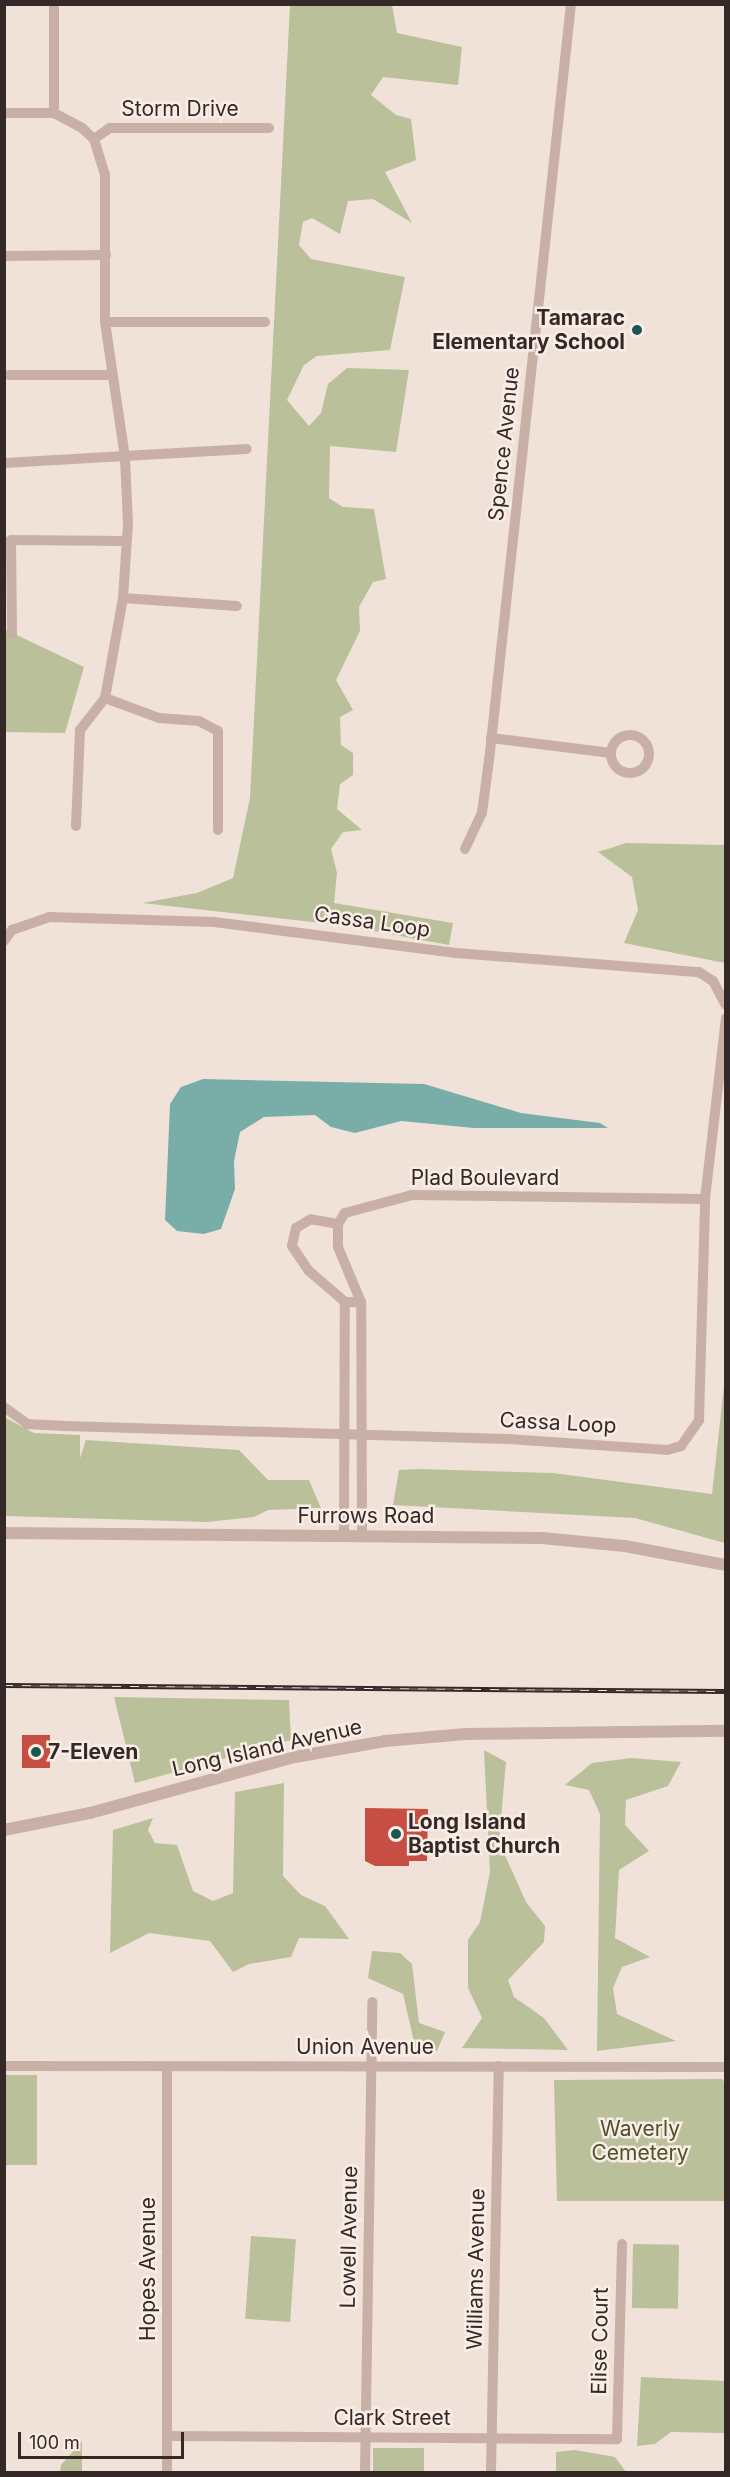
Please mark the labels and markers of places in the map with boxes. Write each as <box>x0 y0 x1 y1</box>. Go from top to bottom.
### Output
place label: Tamarac Elementary School <box>432 305 625 355</box>
marker: Tamarac Elementary School <box>630 323 644 337</box>
place label: 7-Eleven <box>48 1739 138 1765</box>
marker: 7-Eleven <box>29 1745 43 1759</box>
place label: Long Island Baptist Church <box>408 1809 560 1859</box>
marker: Long Island Baptist Church <box>389 1827 403 1841</box>

